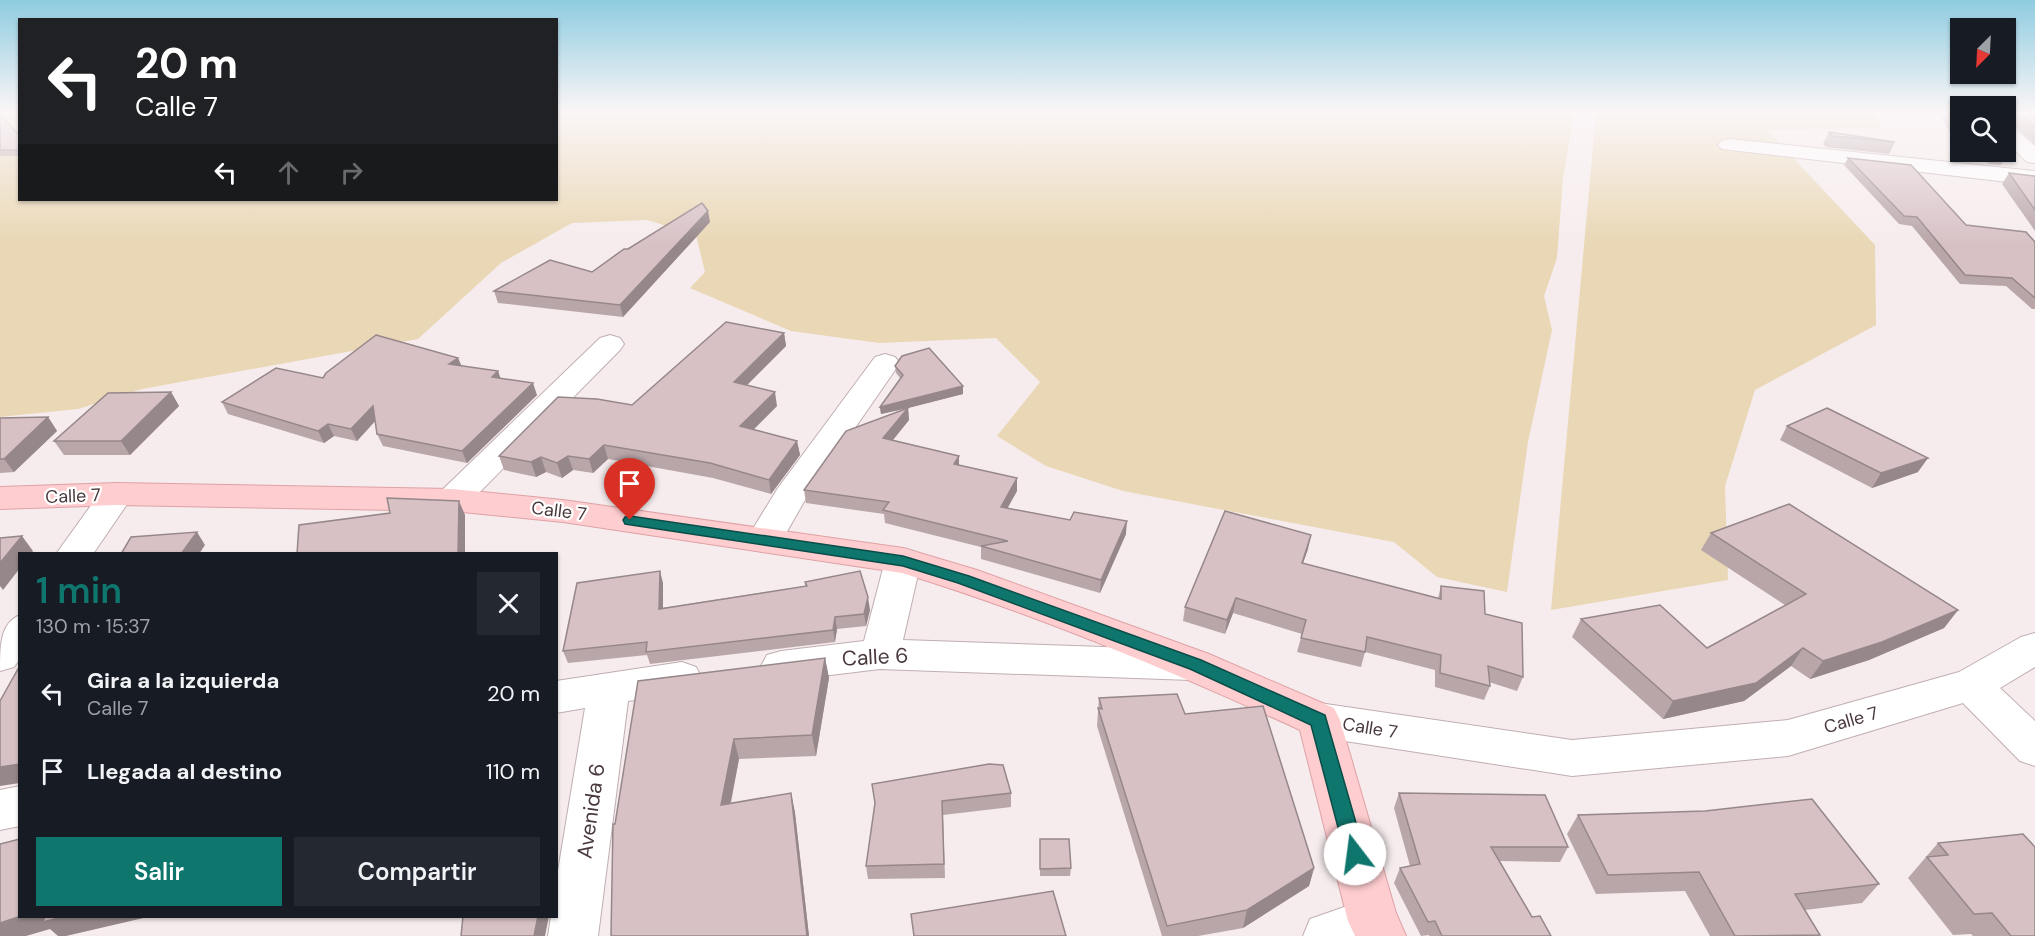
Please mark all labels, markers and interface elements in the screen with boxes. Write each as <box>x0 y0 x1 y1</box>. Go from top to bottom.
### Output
north arrow <box>1950 18 2016 84</box>
map controls <box>1950 18 2016 162</box>
text: 20 m <box>135 36 238 91</box>
icon: left <box>36 42 114 120</box>
text: Calle 7 <box>135 89 218 124</box>
button: search <box>1950 96 2016 162</box>
icon: left <box>209 156 242 189</box>
icon: ahead <box>272 156 305 189</box>
icon: right <box>335 156 368 189</box>
pin <box>604 458 655 520</box>
icon: arrive <box>613 467 646 500</box>
street label: Calle 7 <box>45 483 101 509</box>
street label: Calle 7 <box>530 496 588 526</box>
text: 1 min <box>36 567 122 614</box>
button: close <box>477 572 540 635</box>
text: 130 m · 15:37 <box>36 613 150 639</box>
street label: Calle 6 <box>841 641 909 673</box>
text: Gira a la izquierda <box>87 666 279 695</box>
icon: left <box>36 677 69 710</box>
text: 20 m <box>487 679 540 708</box>
text: Calle 7 <box>87 695 149 721</box>
street label: Calle 7 <box>1821 701 1881 739</box>
street label: Calle 7 <box>1341 712 1399 744</box>
icon: arrive <box>36 755 69 788</box>
text: Llegada al destino <box>87 757 282 786</box>
text: 110 m <box>486 757 540 786</box>
street label: Avenida 6 <box>570 762 612 860</box>
position arrow <box>1323 822 1387 886</box>
button: Salir <box>36 837 282 906</box>
button: Compartir <box>294 837 540 906</box>

